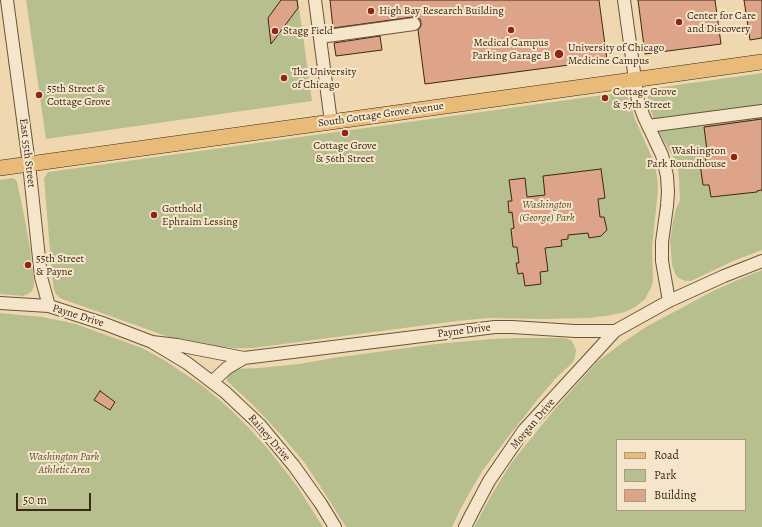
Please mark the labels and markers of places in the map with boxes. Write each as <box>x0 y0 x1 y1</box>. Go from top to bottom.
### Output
place label: High Bay Research Building <box>379 4 504 18</box>
marker: High Bay Research Building <box>366 6 376 16</box>
place label: Center for Care and Discovery <box>687 9 756 35</box>
marker: Center for Care and Discovery <box>674 17 684 27</box>
place label: Stagg Field <box>283 24 333 38</box>
marker: Medical Campus Parking Garage B <box>506 25 516 35</box>
marker: Stagg Field <box>270 26 280 36</box>
place label: Medical Campus Parking Garage B <box>472 36 550 62</box>
place label: University of Chicago Medicine Campus <box>568 41 664 67</box>
marker: University of Chicago Medicine Campus <box>553 48 565 60</box>
place label: The University of Chicago <box>292 65 356 91</box>
marker: The University of Chicago <box>279 73 289 83</box>
place label: 55th Street & Cottage Grove <box>47 82 110 108</box>
place label: Cottage Grove & 57th Street <box>613 85 676 111</box>
marker: 55th Street & Cottage Grove <box>34 90 44 100</box>
marker: Cottage Grove & 57th Street <box>600 93 610 103</box>
marker: Cottage Grove & 56th Street <box>340 128 350 138</box>
place label: Cottage Grove & 56th Street <box>313 139 377 165</box>
place label: Washington Park Roundhouse <box>647 144 726 170</box>
marker: Washington Park Roundhouse <box>729 152 739 162</box>
place label: Gotthold Ephraim Lessing <box>162 202 238 228</box>
marker: Gotthold Ephraim Lessing <box>149 210 159 220</box>
place label: 55th Street & Payne <box>36 252 84 278</box>
marker: 55th Street & Payne <box>23 260 33 270</box>

